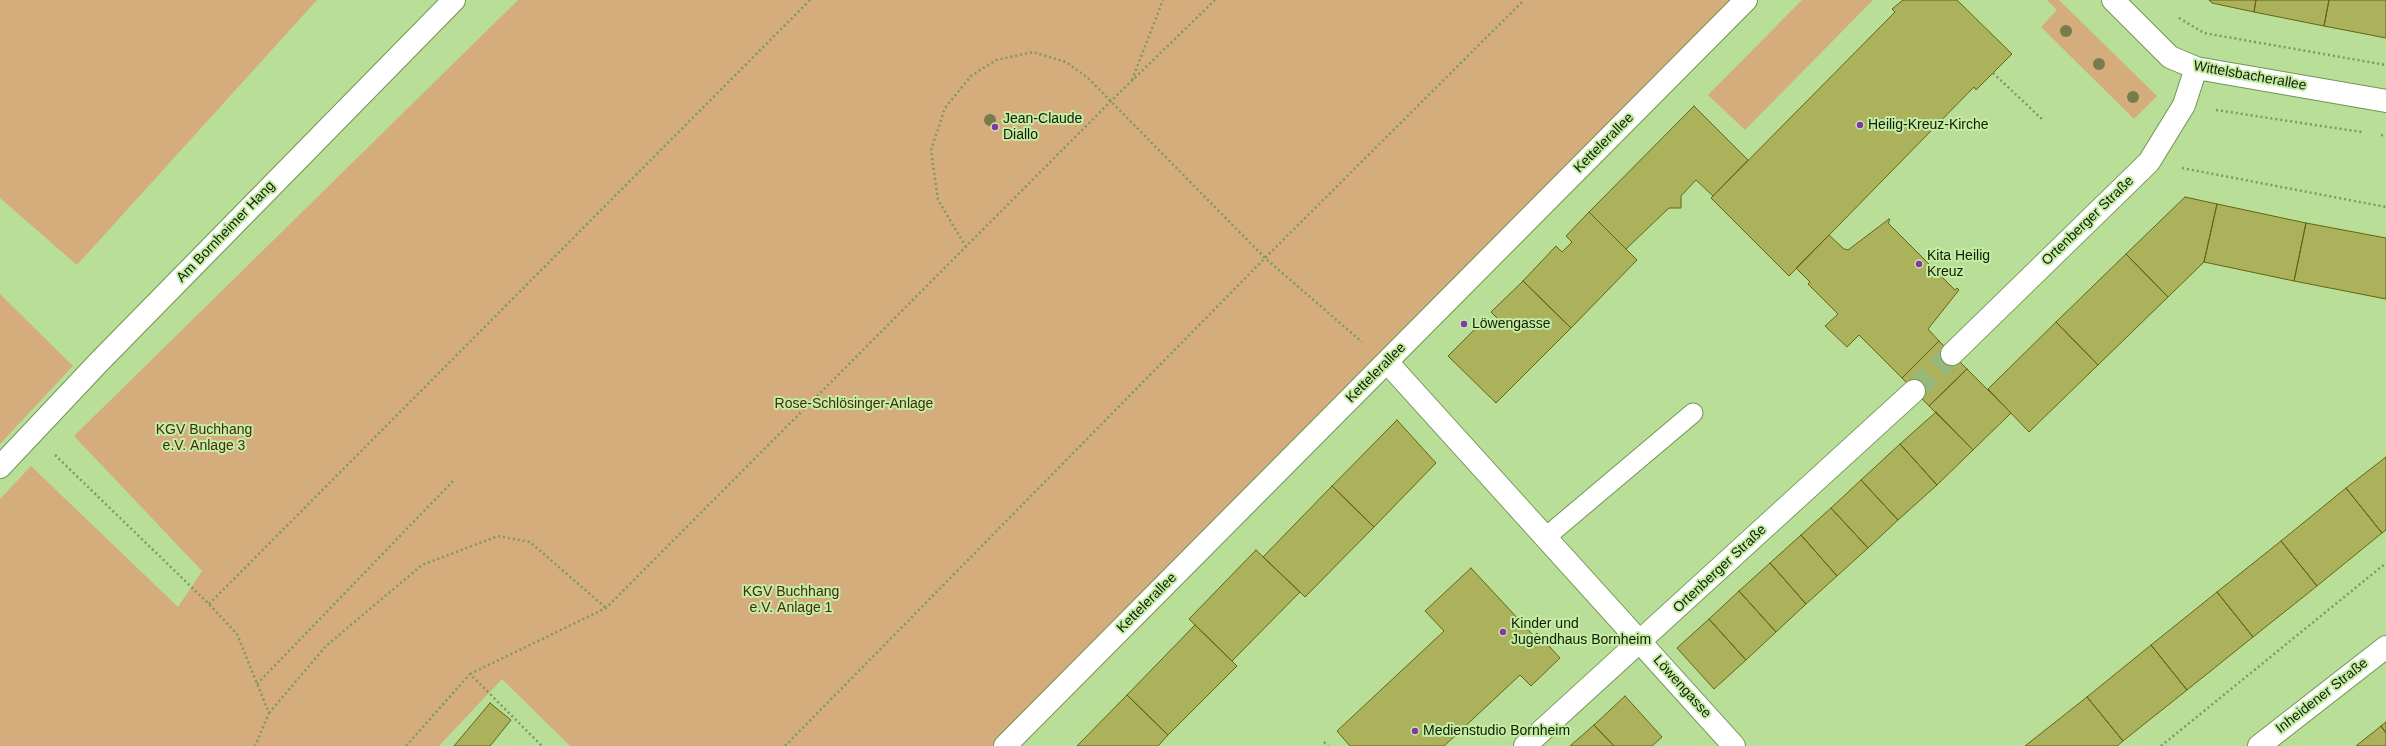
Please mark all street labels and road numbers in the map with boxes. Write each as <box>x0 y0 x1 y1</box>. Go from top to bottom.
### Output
street label: Wittelsbacherallee <box>2192 58 2308 94</box>
street label: Kettelerallee <box>1571 110 1637 176</box>
street label: Ortenberger Straße <box>2039 173 2137 269</box>
street label: Am Bornheimer Hang <box>173 178 279 286</box>
street label: Kettelerallee <box>1343 340 1409 406</box>
street label: Ortenberger Straße <box>1670 521 1770 617</box>
street label: Kettelerallee <box>1114 570 1180 636</box>
street label: Löwengasse <box>1649 652 1715 722</box>
street label: Inheidener Straße <box>2273 655 2371 737</box>

